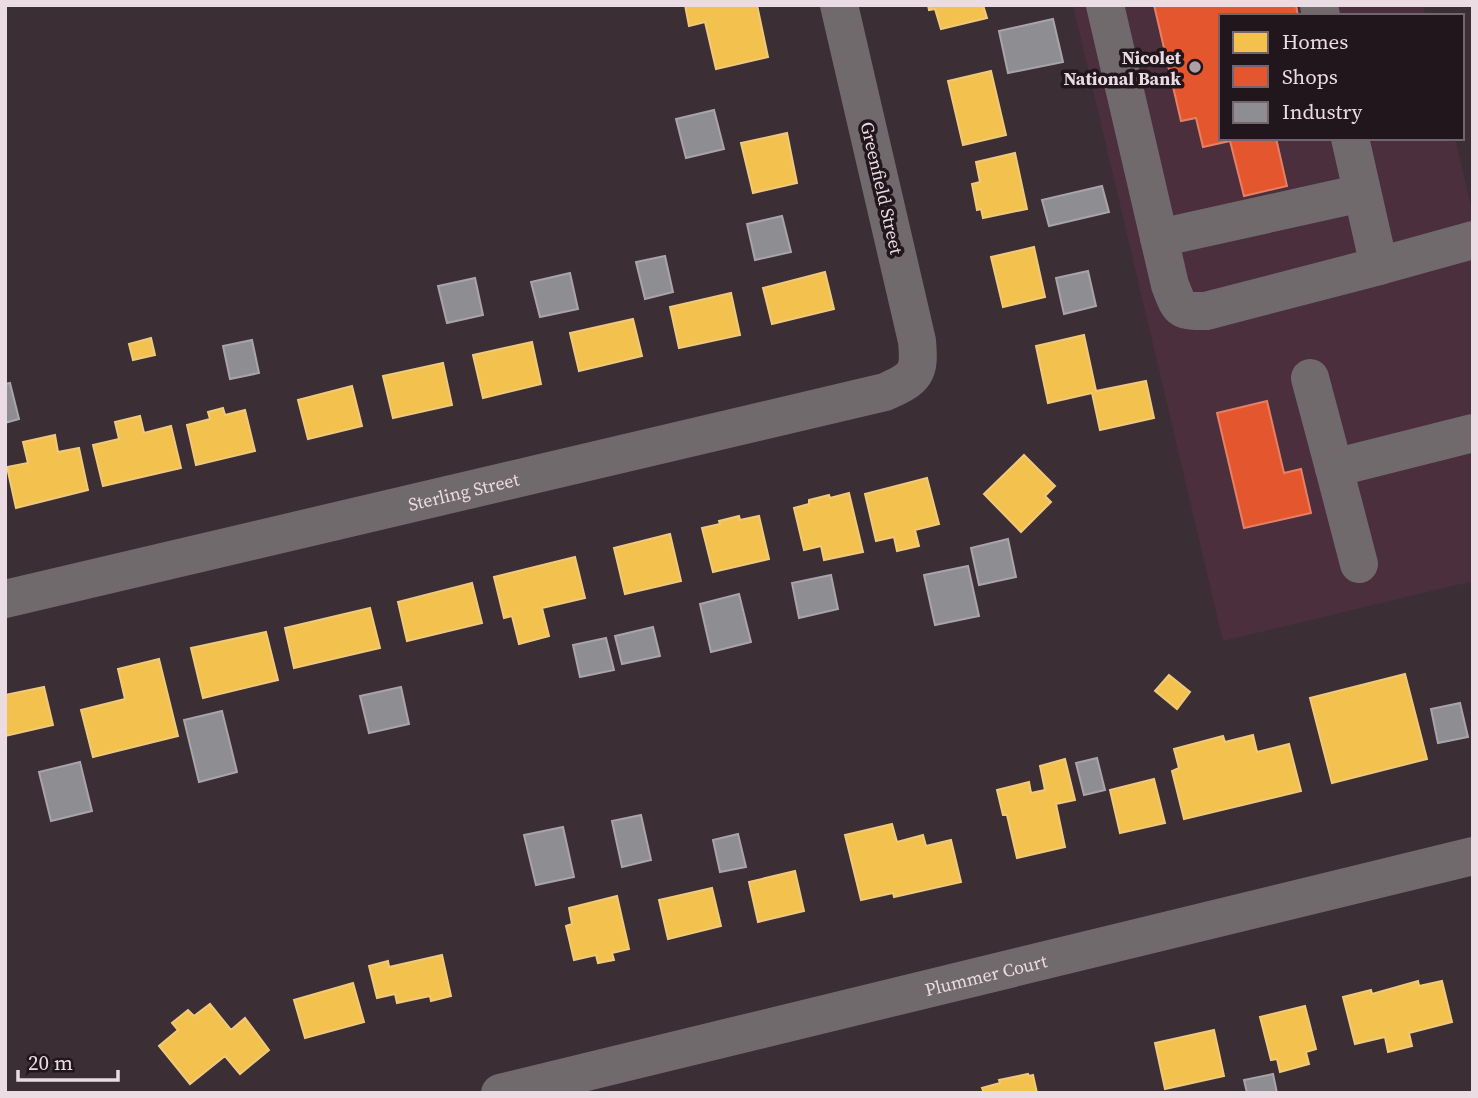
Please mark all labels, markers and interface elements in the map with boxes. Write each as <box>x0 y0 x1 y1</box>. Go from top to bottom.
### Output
legend <box>1219 14 1464 140</box>
text: Homes <box>1282 27 1348 56</box>
place label: Nicolet National Bank <box>1063 45 1182 91</box>
marker: Nicolet National Bank <box>1187 59 1203 75</box>
text: Shops <box>1282 62 1338 91</box>
text: Industry <box>1282 97 1362 126</box>
street label: Greenfield Street <box>855 119 909 257</box>
street label: Sterling Street <box>405 466 522 516</box>
street label: Plummer Court <box>922 948 1050 1002</box>
scale bar <box>18 1038 117 1082</box>
text: 20 m <box>28 1048 73 1077</box>

